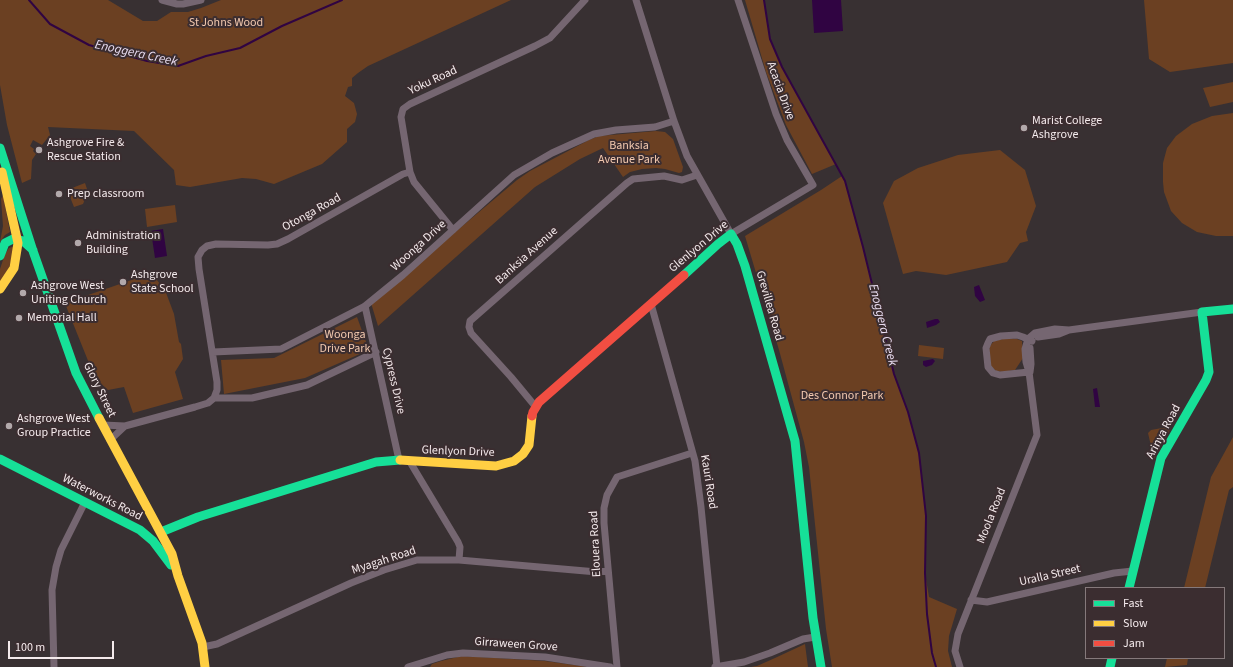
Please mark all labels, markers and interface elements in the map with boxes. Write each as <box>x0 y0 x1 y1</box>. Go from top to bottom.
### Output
park label: St Johns Wood <box>189 16 263 30</box>
water label: Enoggera Creek <box>93 38 179 70</box>
street label: Acacia Drive <box>763 60 797 122</box>
street label: Yoku Road <box>406 63 460 99</box>
place label: Marist College Ashgrove <box>1032 114 1102 142</box>
marker: Marist College Ashgrove <box>1019 123 1029 133</box>
place label: Ashgrove Fire & Rescue Station <box>47 136 124 164</box>
park label: Banksia Avenue Park <box>598 139 660 167</box>
marker: Ashgrove Fire & Rescue Station <box>34 145 44 155</box>
place label: Prep classroom <box>67 187 144 201</box>
marker: Prep classroom <box>54 189 64 199</box>
street label: Otonga Road <box>280 191 344 235</box>
street label: Woonga Drive <box>388 217 450 275</box>
street label: Glenlyon Drive <box>666 218 732 276</box>
street label: Banksia Avenue <box>493 224 561 288</box>
place label: Administration Building <box>86 229 160 257</box>
marker: Administration Building <box>73 238 83 248</box>
place label: Ashgrove State School <box>131 268 194 296</box>
street label: Grevillea Road <box>752 269 786 343</box>
marker: Ashgrove State School <box>118 277 128 287</box>
place label: Ashgrove West Uniting Church <box>31 279 106 307</box>
water label: Enoggera Creek <box>864 282 900 368</box>
marker: Ashgrove West Uniting Church <box>18 288 28 298</box>
place label: Memorial Hall <box>27 311 97 325</box>
marker: Memorial Hall <box>14 313 24 323</box>
park label: Woonga Drive Park <box>320 328 370 356</box>
street label: Cypress Drive <box>378 347 408 415</box>
street label: Glory Street <box>79 360 119 420</box>
park label: Des Connor Park <box>801 389 883 403</box>
street label: Arinya Road <box>1144 402 1184 462</box>
place label: Ashgrove West Group Practice <box>17 412 91 440</box>
marker: Ashgrove West Group Practice <box>4 421 14 431</box>
street label: Glenlyon Drive <box>421 444 495 460</box>
street label: Kauri Road <box>697 454 719 510</box>
street label: Waterworks Road <box>60 472 144 524</box>
street label: Moola Road <box>974 486 1010 546</box>
street label: Elouera Road <box>587 510 605 578</box>
street label: Myagah Road <box>350 544 418 578</box>
street label: Uralla Street <box>1018 562 1082 590</box>
legend <box>1085 587 1225 659</box>
text: Fast <box>1123 595 1143 612</box>
text: Slow <box>1123 615 1148 632</box>
scale bar <box>10 633 116 659</box>
street label: Girraween Grove <box>474 635 558 655</box>
text: Jam <box>1123 635 1145 652</box>
text: 100 m <box>15 639 45 656</box>

